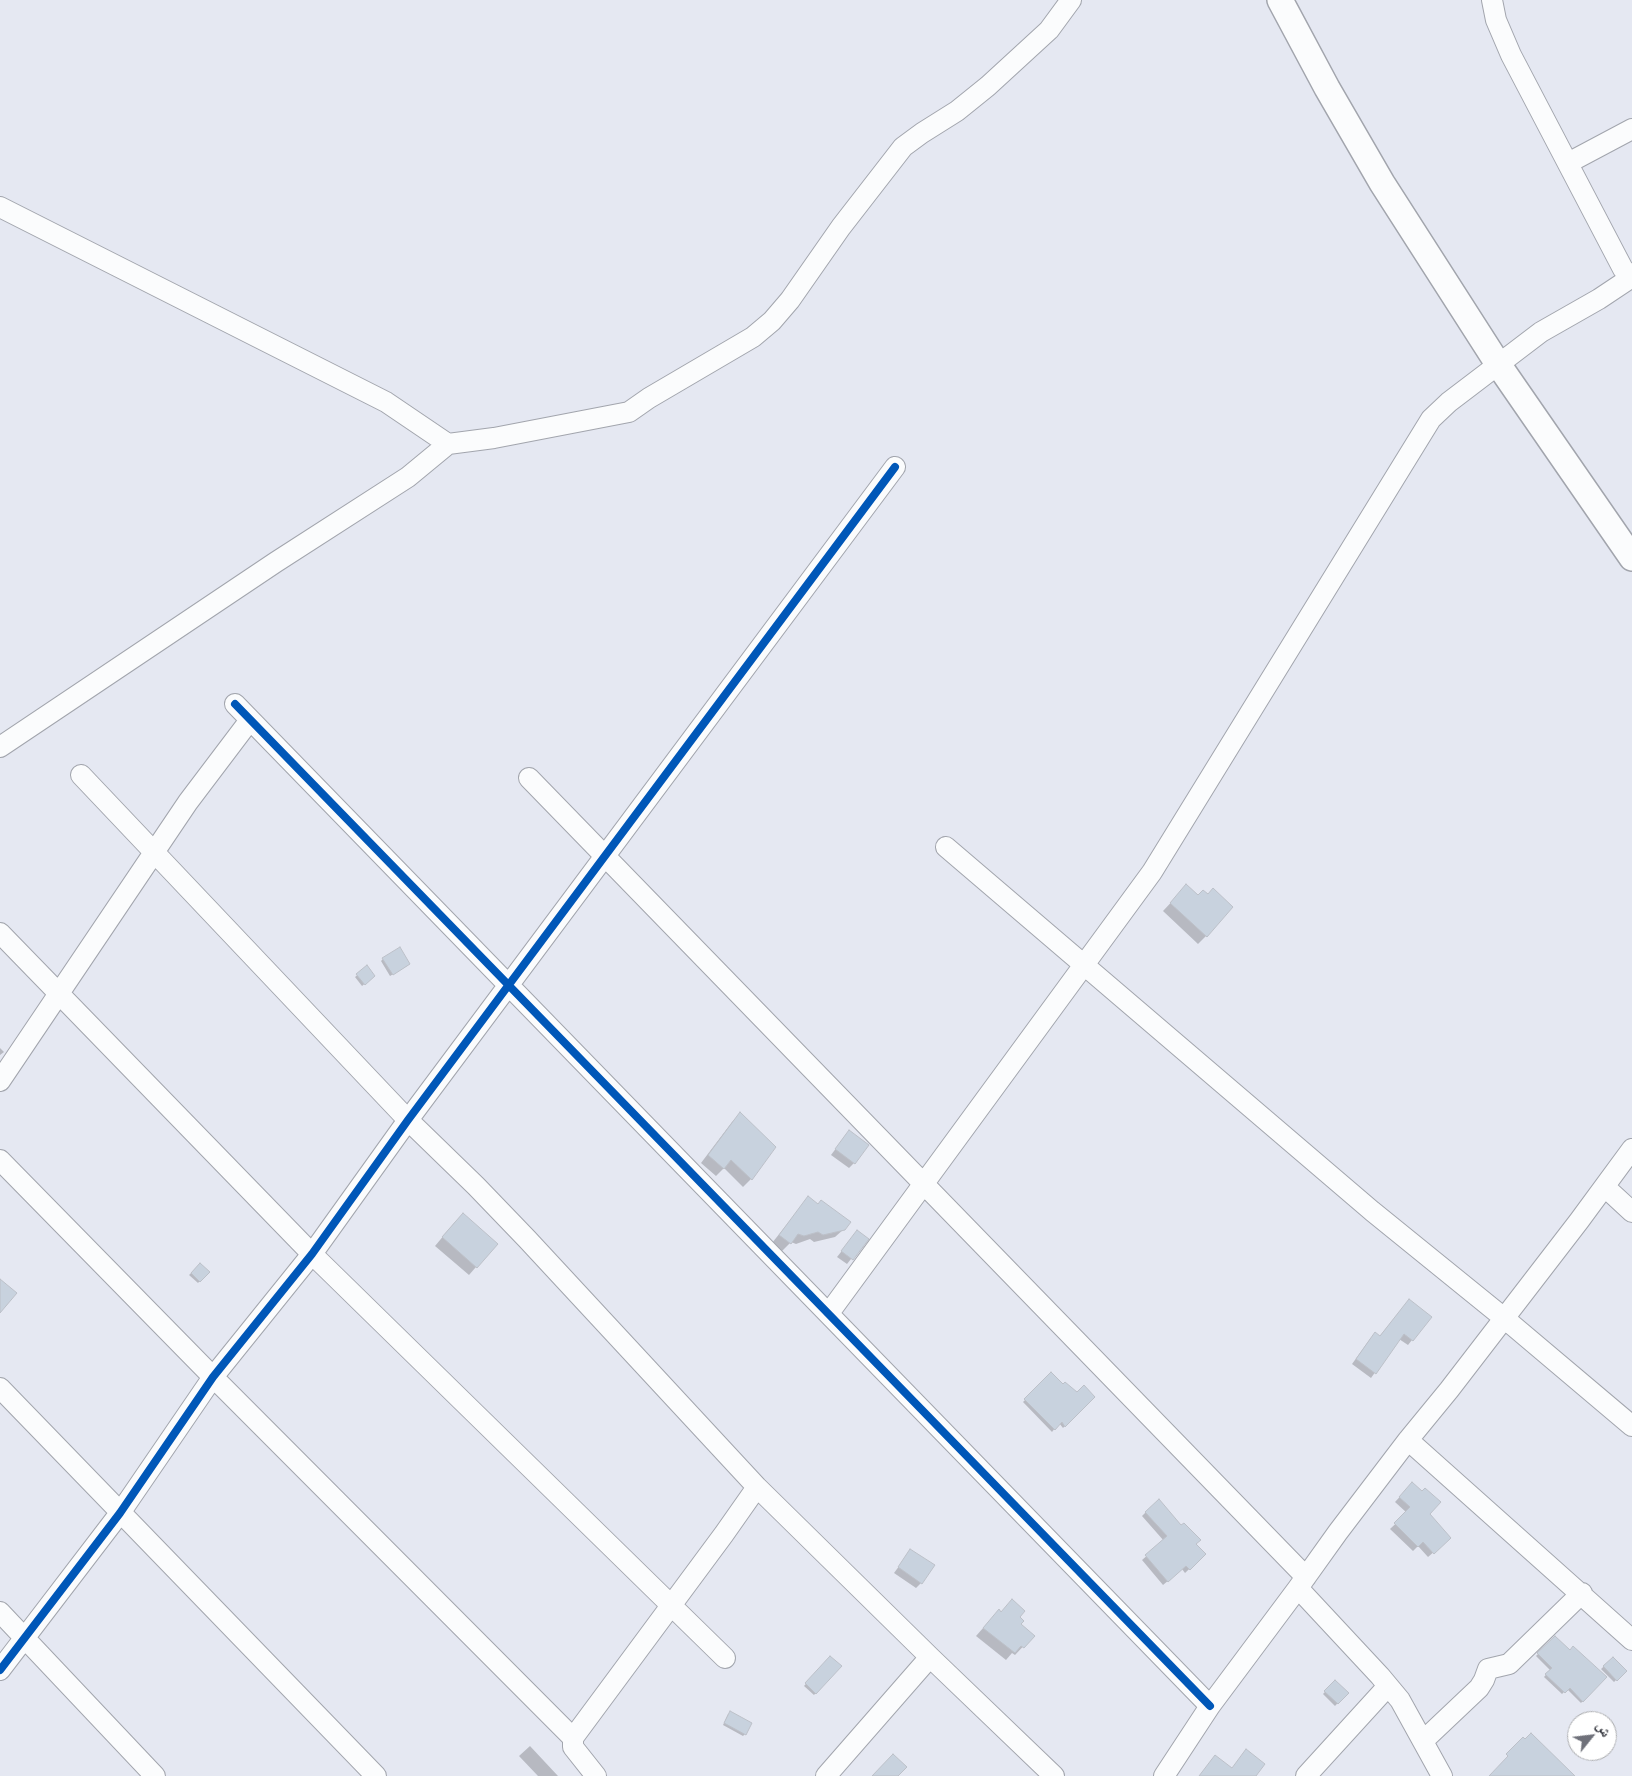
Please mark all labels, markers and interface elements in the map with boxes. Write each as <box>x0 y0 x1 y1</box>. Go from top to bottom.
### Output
north arrow <box>1567 1711 1617 1761</box>
text: ش <box>1593 1718 1617 1740</box>

